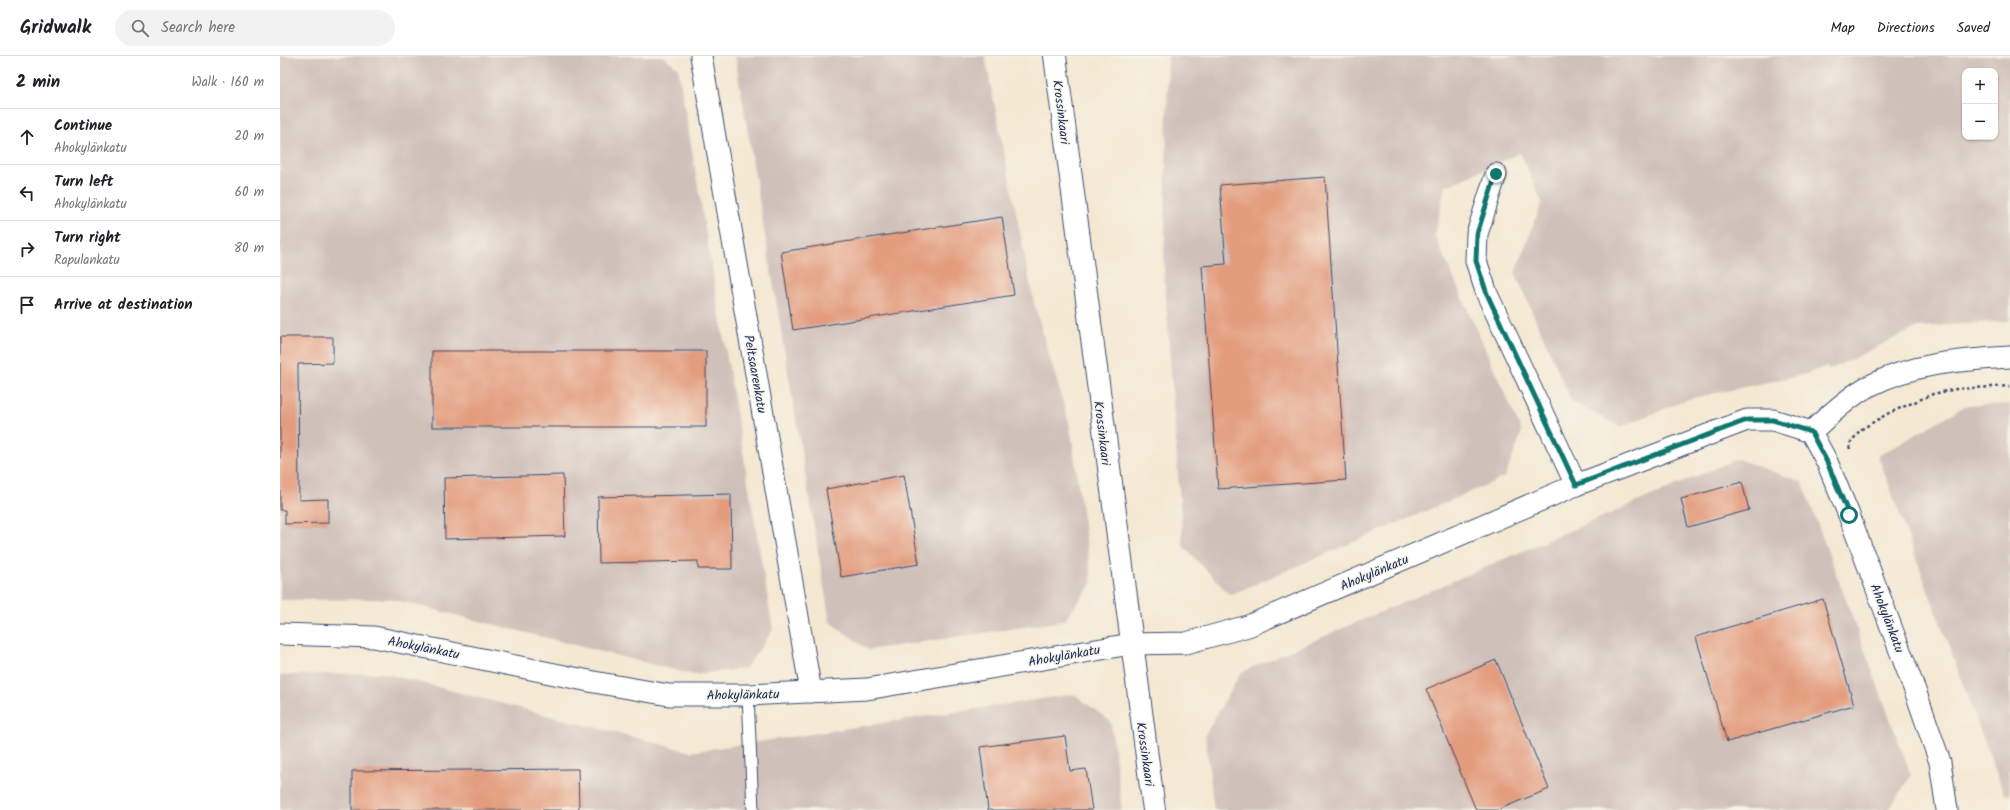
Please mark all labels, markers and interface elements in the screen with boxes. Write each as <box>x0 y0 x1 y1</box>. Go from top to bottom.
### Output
search box <box>115 10 395 46</box>
text: Gridwalk <box>20 13 91 43</box>
text: Search here <box>161 16 235 40</box>
icon: search <box>129 17 151 39</box>
text: Map <box>1830 17 1855 39</box>
text: Directions <box>1877 17 1935 39</box>
text: Saved <box>1957 17 1990 39</box>
map controls <box>1962 68 1998 140</box>
button: + <box>1962 68 1998 104</box>
text: 2 min <box>16 69 60 96</box>
text: Walk · 160 m <box>192 72 264 93</box>
street label: Krossinkaari <box>1046 79 1075 146</box>
button: − <box>1962 104 1998 140</box>
text: Continue <box>54 114 112 138</box>
icon: ahead <box>16 126 38 148</box>
text: 20 m <box>234 126 264 147</box>
text: Ahokylänkatu <box>54 138 127 159</box>
route end <box>1487 165 1505 183</box>
text: Turn left <box>54 170 114 194</box>
icon: left <box>16 182 38 204</box>
text: 60 m <box>235 182 264 203</box>
text: Ahokylänkatu <box>54 194 127 215</box>
text: Turn right <box>54 226 121 250</box>
icon: right <box>16 238 38 260</box>
text: 80 m <box>234 238 264 259</box>
text: Rapulankatu <box>54 250 120 271</box>
text: Arrive at destination <box>54 293 193 317</box>
icon: arrive <box>16 294 38 316</box>
street label: Peltsaarenkatu <box>737 333 772 416</box>
street label: Krossinkaari <box>1087 400 1116 467</box>
route start <box>1840 506 1858 524</box>
street label: Ahokylänkatu <box>1337 549 1413 597</box>
street label: Ahokylänkatu <box>1864 581 1910 657</box>
street label: Ahokylänkatu <box>386 631 462 666</box>
street label: Ahokylänkatu <box>1027 640 1103 673</box>
street label: Ahokylänkatu <box>707 684 780 707</box>
street label: Krossinkaari <box>1130 721 1160 789</box>

